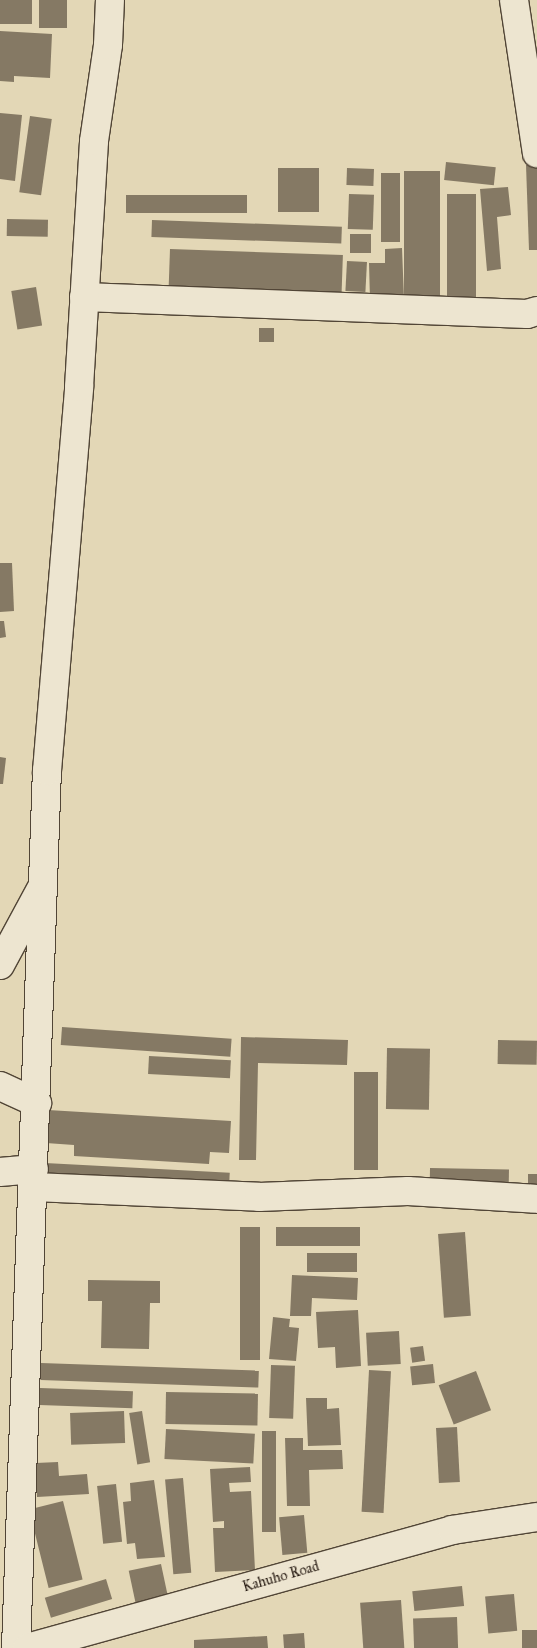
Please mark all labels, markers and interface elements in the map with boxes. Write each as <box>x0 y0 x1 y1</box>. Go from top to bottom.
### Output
street label: Kahuho Road <box>241 1558 321 1596</box>

